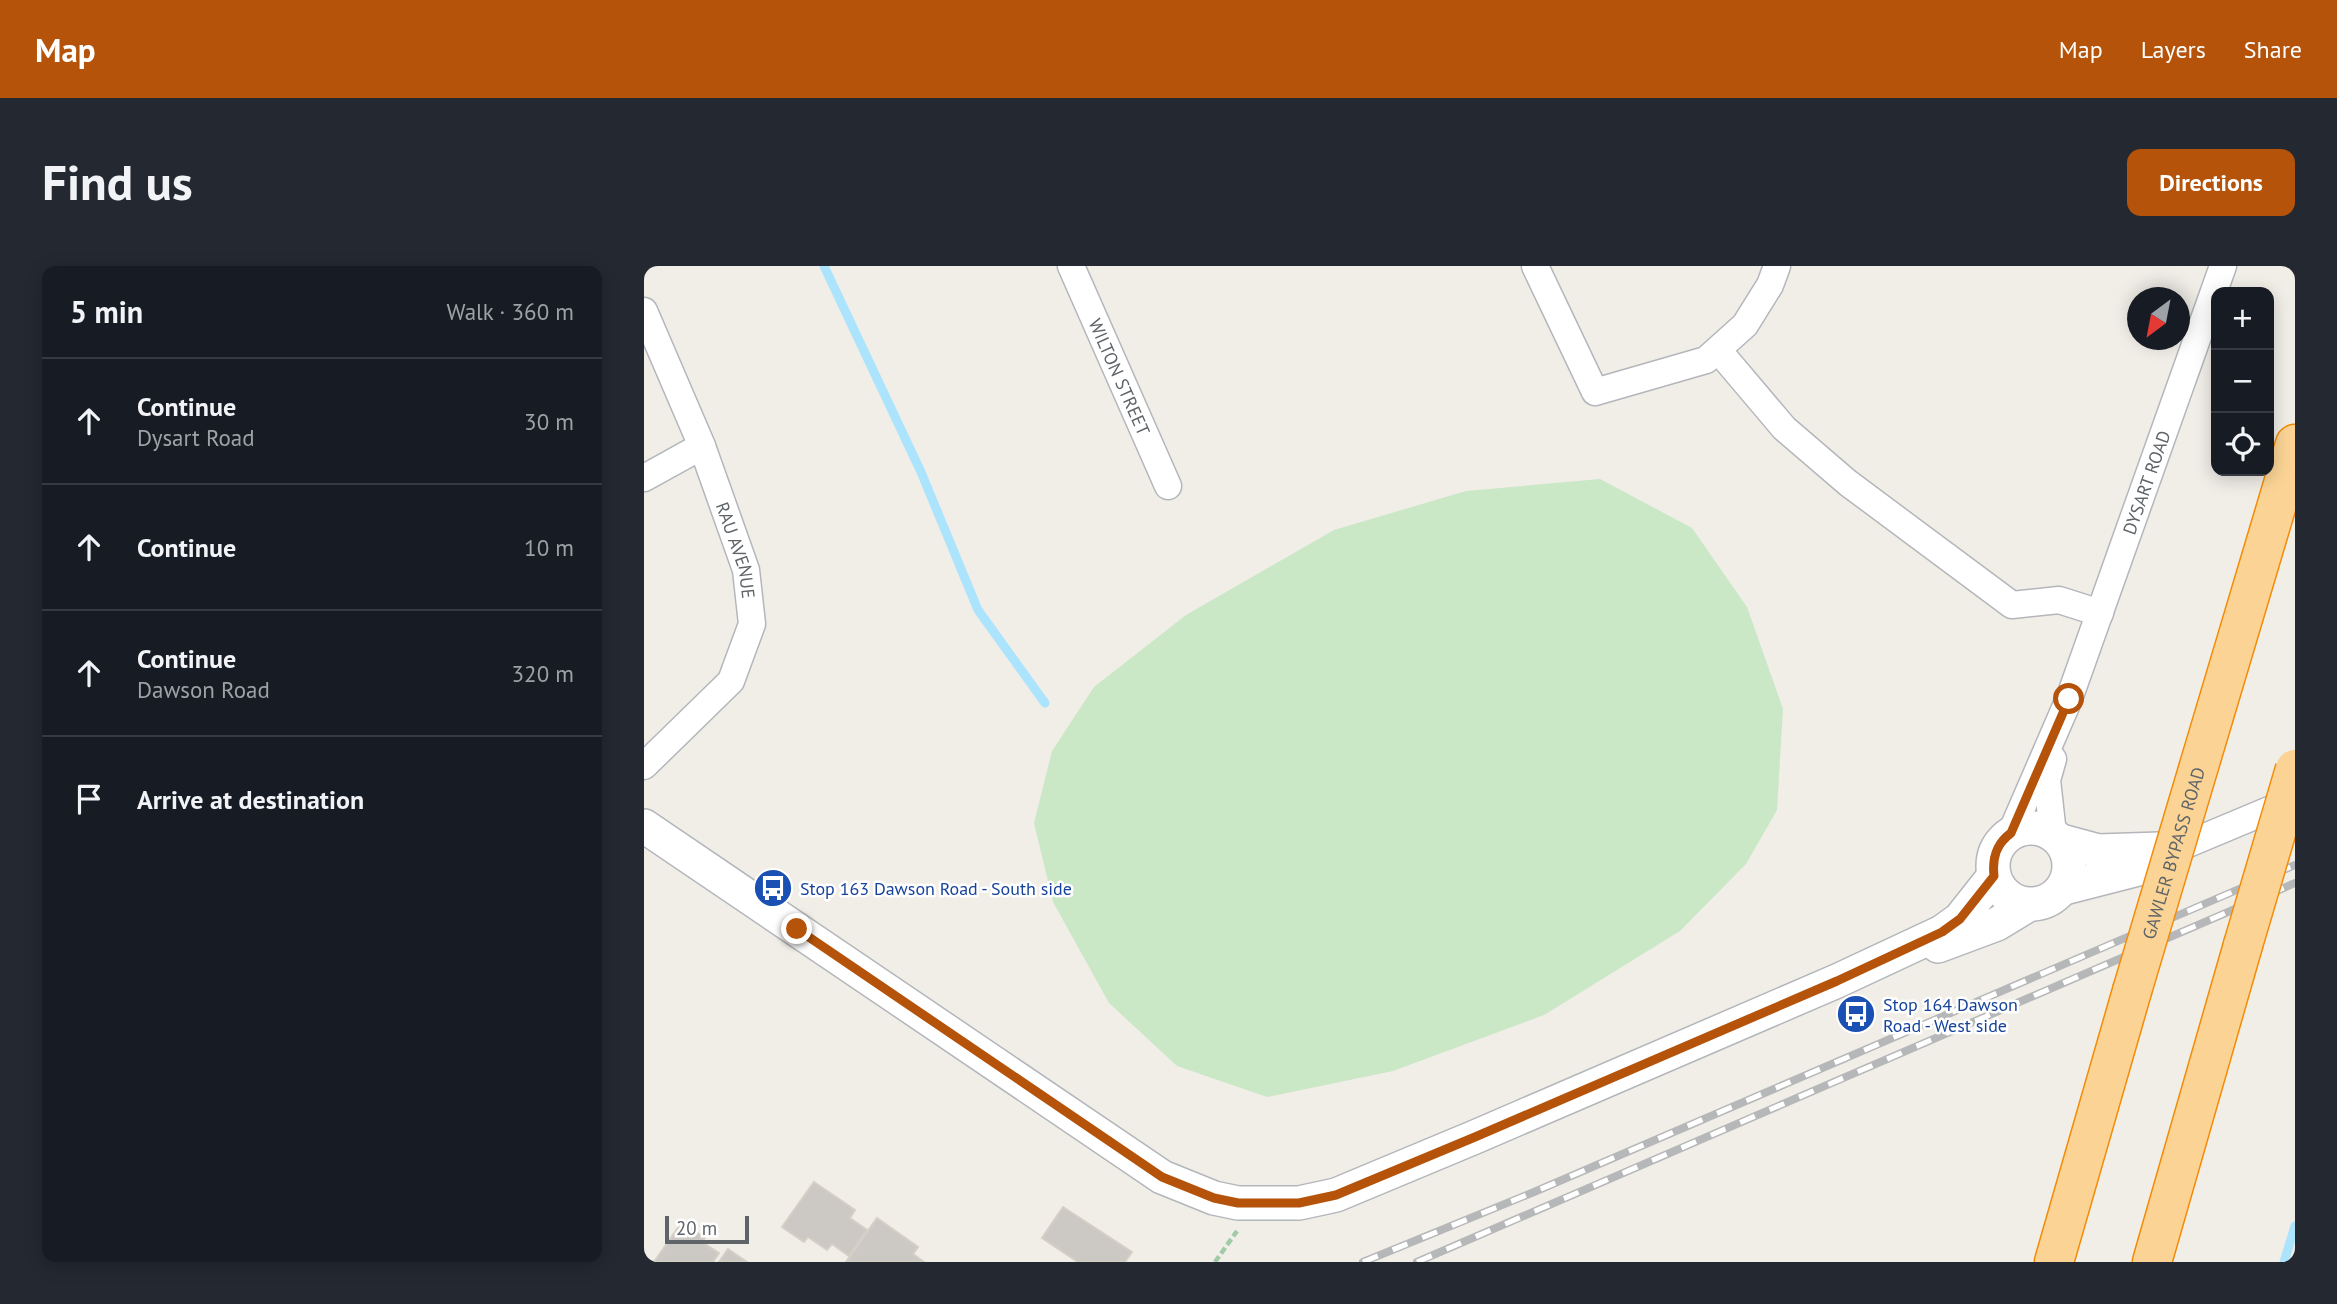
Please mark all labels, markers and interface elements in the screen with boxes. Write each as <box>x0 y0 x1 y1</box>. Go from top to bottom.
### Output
text: Map <box>35 28 96 71</box>
text: Map <box>2059 34 2103 65</box>
text: Layers <box>2141 34 2206 65</box>
text: Share <box>2244 34 2302 65</box>
button: Directions <box>2127 149 2295 216</box>
text: Find us <box>42 150 193 214</box>
north arrow <box>2127 287 2190 350</box>
map controls <box>2211 287 2274 476</box>
button: + <box>2211 287 2274 350</box>
text: 5 min <box>70 292 143 331</box>
text: Walk · 360 m <box>447 297 574 326</box>
street label: WILTON STREET <box>1084 315 1156 439</box>
button: − <box>2211 350 2274 413</box>
text: Continue <box>137 390 236 423</box>
icon: ahead <box>70 402 108 440</box>
text: 30 m <box>524 407 574 436</box>
button: locate <box>2211 413 2274 476</box>
text: Dysart Road <box>137 423 255 452</box>
street label: DYSART ROAD <box>2117 427 2175 538</box>
street label: RAU AVENUE <box>711 499 761 600</box>
icon: ahead <box>70 528 108 566</box>
text: Continue <box>137 531 236 564</box>
text: 10 m <box>524 533 574 562</box>
text: Continue <box>137 642 236 675</box>
icon: ahead <box>70 654 108 692</box>
text: 320 m <box>512 659 574 688</box>
text: Dawson Road <box>137 675 270 704</box>
route start <box>2053 683 2084 714</box>
street label: GAWLER BYPASS ROAD <box>2137 764 2210 942</box>
icon: arrive <box>70 780 108 818</box>
text: Arrive at destination <box>137 783 364 816</box>
bus stop icon: Stop 163 Dawson Road - South side <box>752 867 794 909</box>
place label: Stop 163 Dawson Road - South side <box>800 877 1072 900</box>
route end <box>781 913 812 944</box>
bus stop icon: Stop 164 Dawson Road - West side <box>1835 993 1877 1035</box>
place label: Stop 164 Dawson Road - West side <box>1883 993 2018 1037</box>
scale bar <box>665 1213 749 1245</box>
text: 20 m <box>676 1216 717 1240</box>

